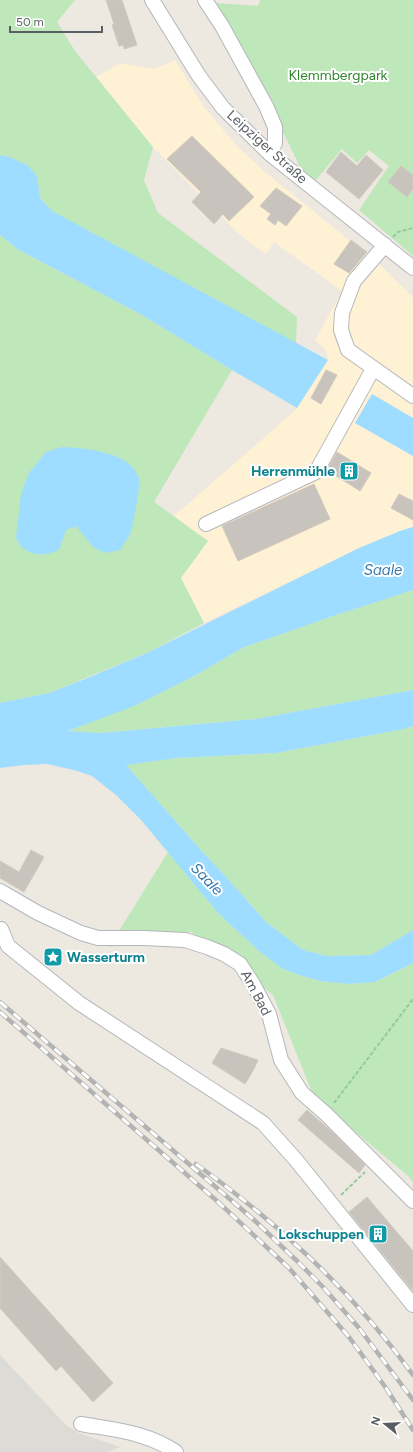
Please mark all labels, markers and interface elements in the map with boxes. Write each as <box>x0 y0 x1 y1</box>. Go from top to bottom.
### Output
scale bar <box>10 8 102 34</box>
text: 50 m <box>16 15 44 29</box>
park label: Klemmbergpark <box>289 67 388 84</box>
street label: Leipziger Straße <box>223 107 311 188</box>
building icon: Herrenmühle <box>338 460 360 482</box>
place label: Herrenmühle <box>251 463 335 480</box>
water label: Saale <box>364 561 402 579</box>
water label: Saale <box>187 859 227 899</box>
place icon: Wasserturm <box>42 946 64 968</box>
place label: Wasserturm <box>67 949 145 966</box>
street label: Am Bad <box>237 967 275 1019</box>
building icon: Lokschuppen <box>367 1223 389 1245</box>
place label: Lokschuppen <box>278 1226 364 1243</box>
north arrow <box>365 1404 405 1444</box>
text: N <box>368 1415 383 1427</box>

